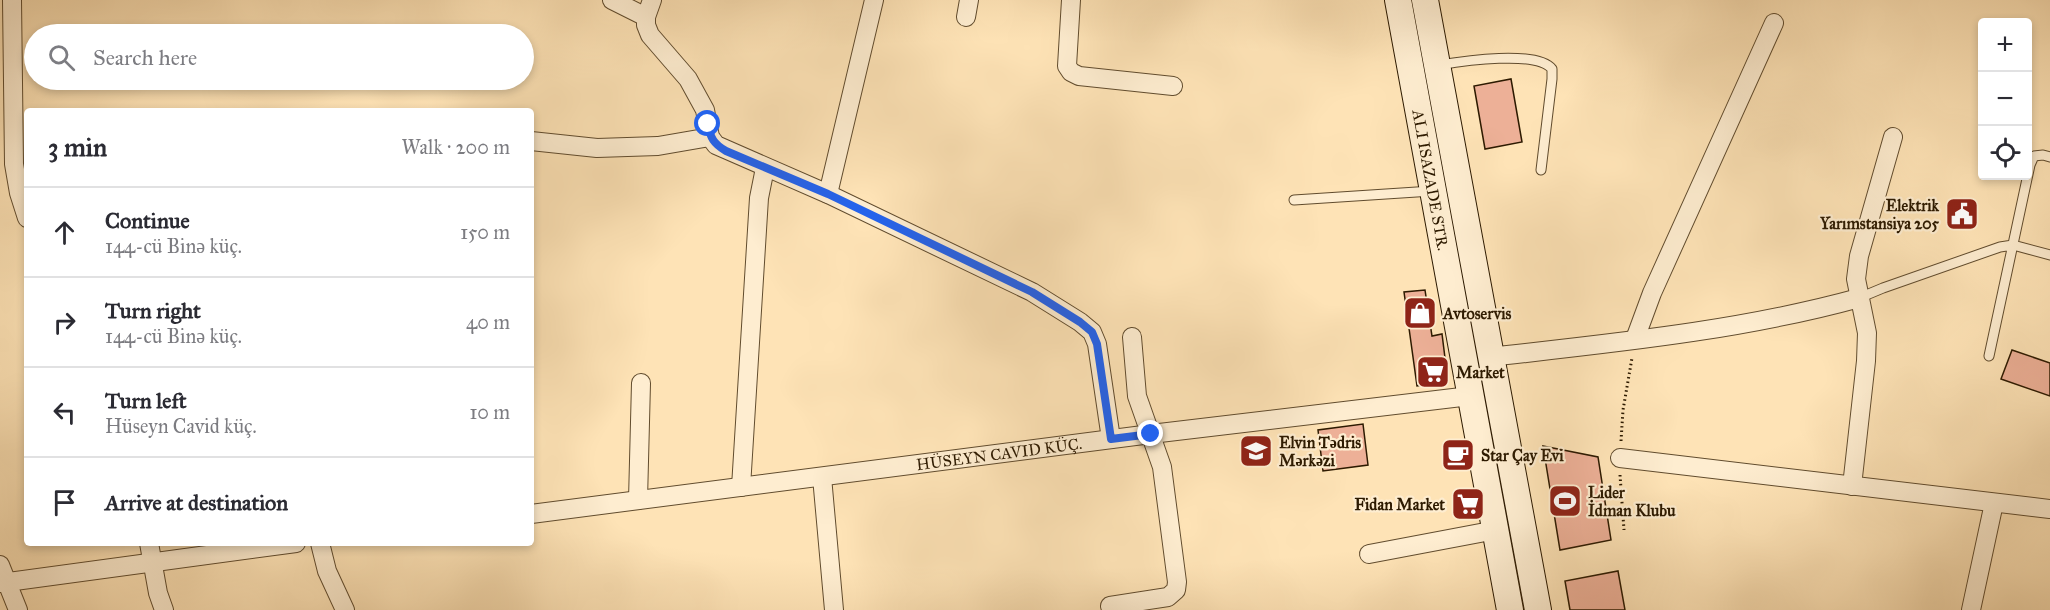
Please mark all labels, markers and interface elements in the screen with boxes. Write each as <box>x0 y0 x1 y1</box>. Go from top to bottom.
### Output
map controls <box>1978 18 2032 180</box>
button: + <box>1978 18 2032 72</box>
search box <box>24 24 534 90</box>
icon: search <box>45 41 78 74</box>
text: Search here <box>93 44 197 71</box>
button: − <box>1978 72 2032 126</box>
street label: ALI ISAZADE STR. <box>1409 107 1453 252</box>
route start <box>694 110 720 136</box>
button: locate <box>1978 126 2032 180</box>
text: 3 min <box>48 131 107 163</box>
text: Walk · 200 m <box>402 135 510 159</box>
place label: Elektrik Yarımstansiya 205 <box>1819 196 1940 234</box>
public building icon: Elektrik Yarımstansiya 205 <box>1944 196 1980 232</box>
text: Continue <box>105 207 190 234</box>
icon: ahead <box>48 216 81 249</box>
text: 150 m <box>460 220 510 244</box>
text: 144-cü Binə küç. <box>105 234 242 258</box>
shop icon: Avtoservis <box>1402 295 1438 331</box>
text: Turn right <box>105 297 201 324</box>
place label: Avtoservis <box>1442 304 1512 323</box>
icon: right <box>48 306 81 339</box>
text: 40 m <box>466 310 510 334</box>
text: 144-cü Binə küç. <box>105 324 242 348</box>
supermarket icon: Market <box>1415 354 1451 390</box>
place label: Market <box>1456 363 1505 382</box>
text: Turn left <box>105 387 187 414</box>
icon: left <box>48 396 81 429</box>
text: 10 m <box>469 400 510 424</box>
text: Hüseyn Cavid küç. <box>105 414 257 438</box>
route end <box>1137 420 1163 446</box>
street label: HÜSEYN CAVID KÜÇ. <box>915 433 1083 474</box>
school or university icon: Elvin Tədris Mərkəzi <box>1238 433 1274 469</box>
place label: Elvin Tədris Mərkəzi <box>1279 433 1361 470</box>
cafe icon: Star Çay Evi <box>1440 437 1476 473</box>
place label: Star Çay Evi <box>1481 446 1564 466</box>
sports icon: Lider İdman Klubu <box>1547 483 1583 519</box>
place label: Lider İdman Klubu <box>1588 483 1676 520</box>
icon: arrive <box>48 486 81 519</box>
supermarket icon: Fidan Market <box>1450 486 1486 522</box>
text: Arrive at destination <box>105 489 288 516</box>
place label: Fidan Market <box>1355 495 1445 514</box>

